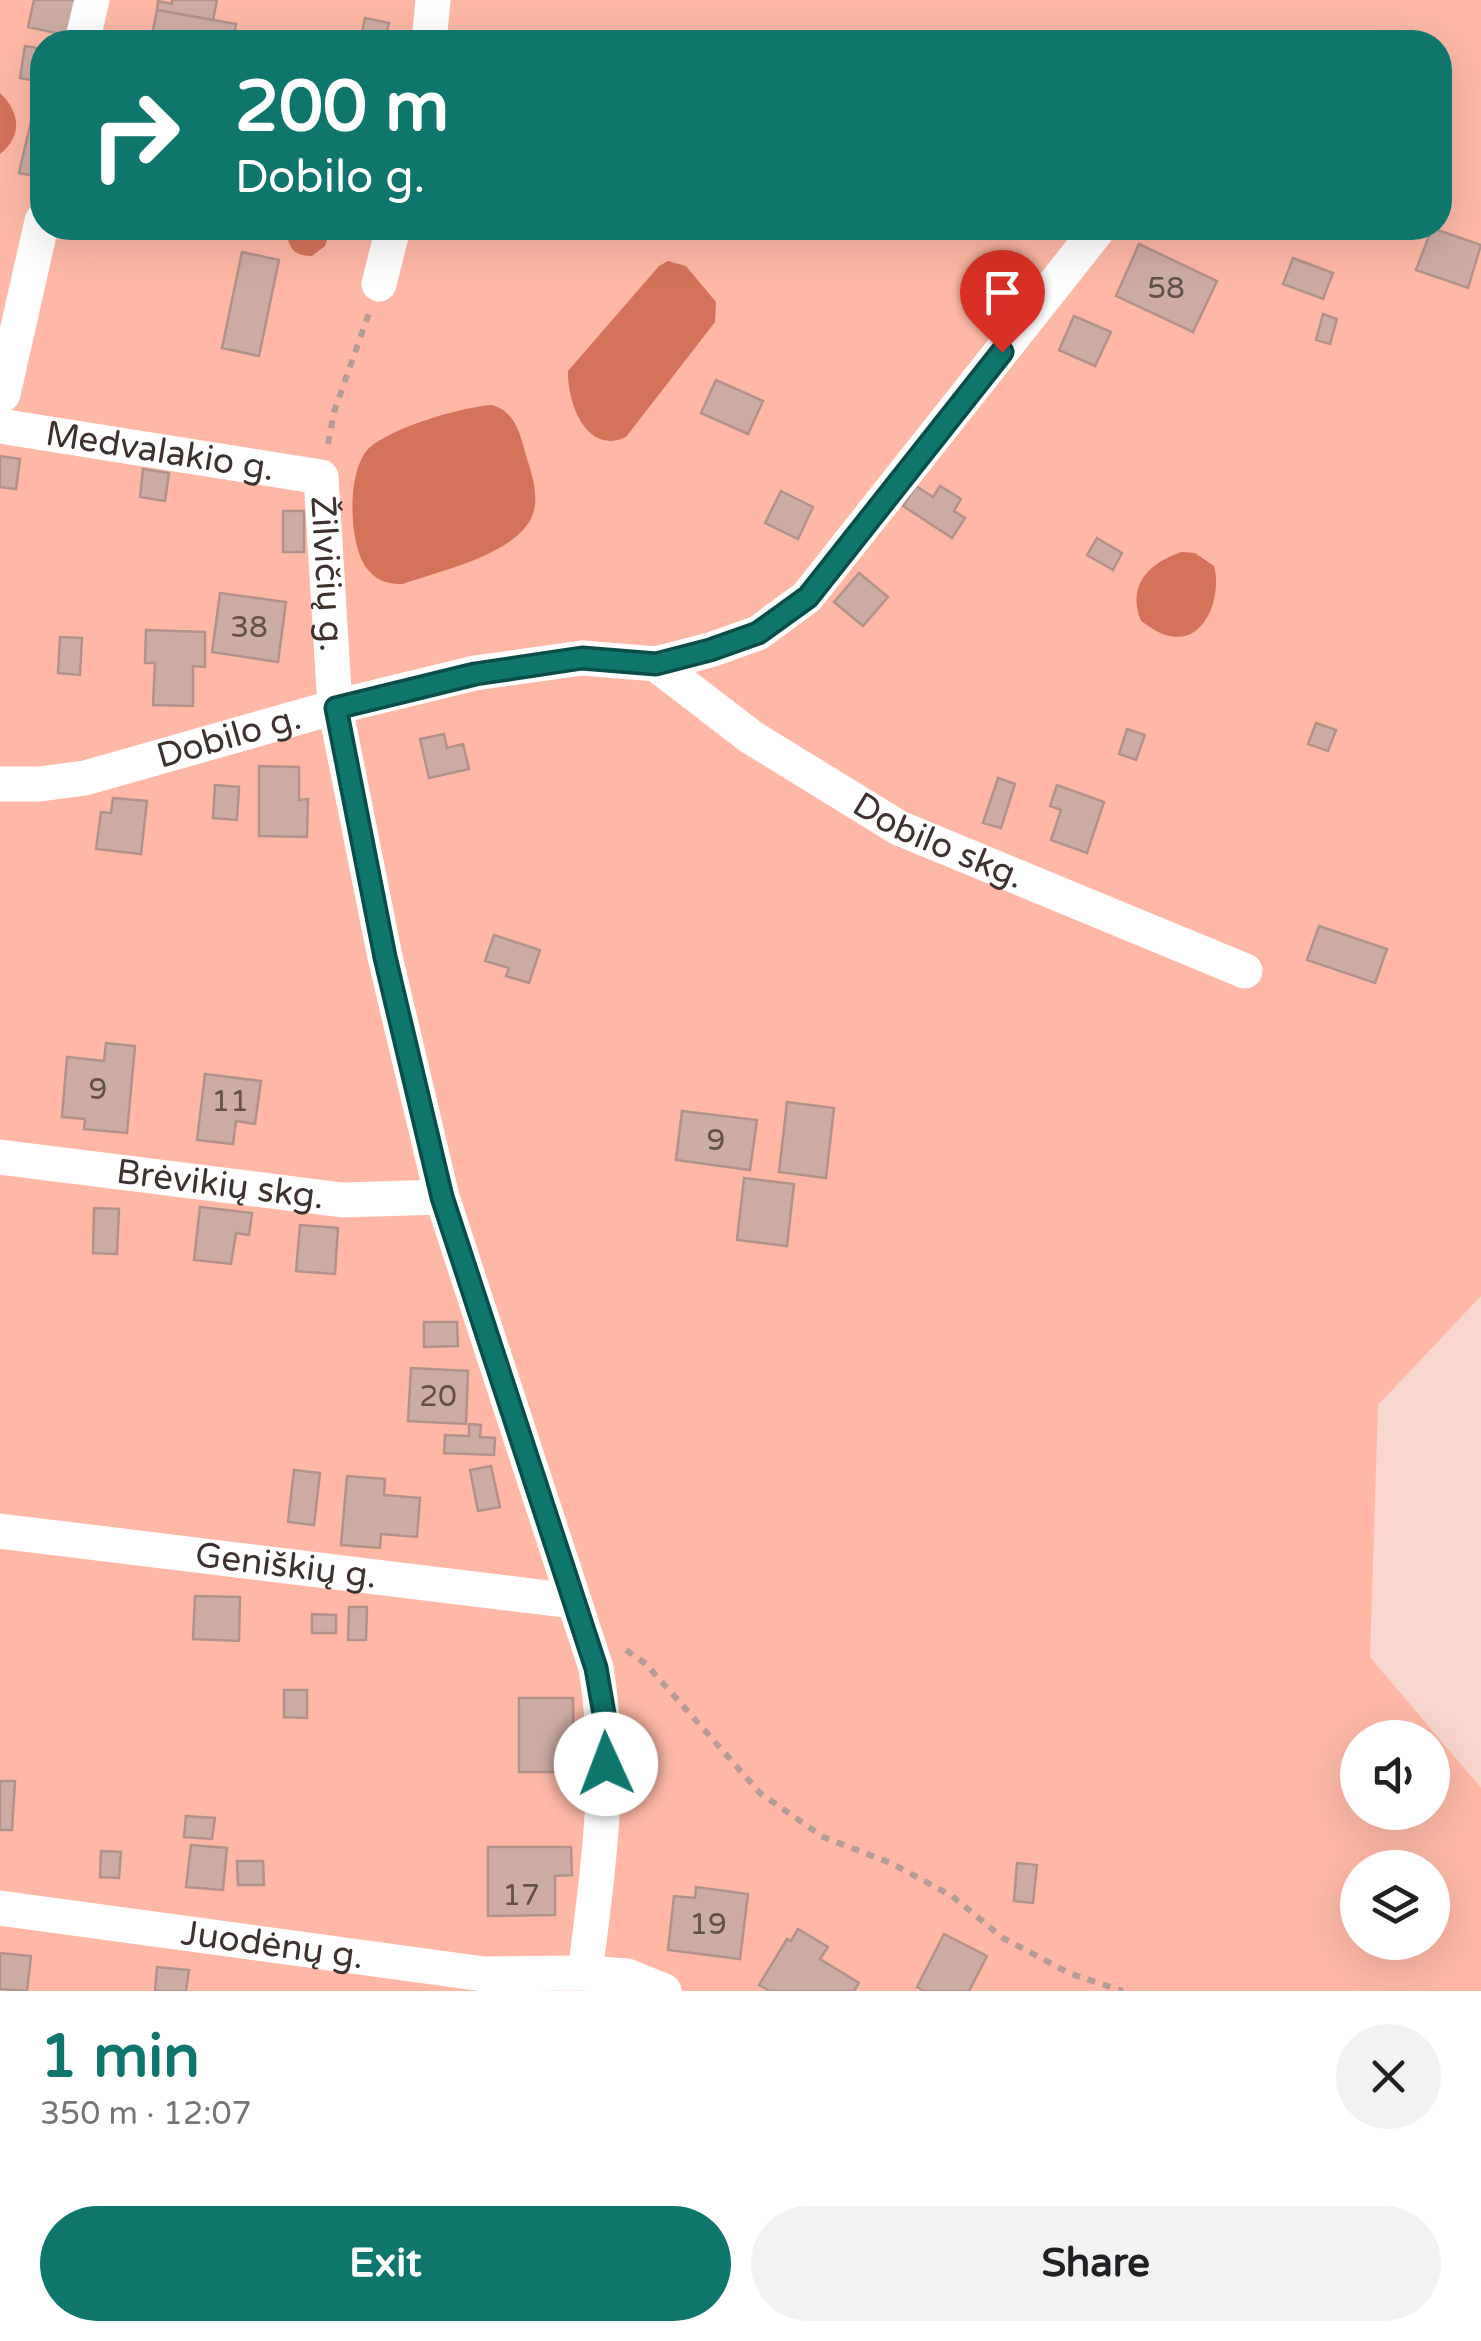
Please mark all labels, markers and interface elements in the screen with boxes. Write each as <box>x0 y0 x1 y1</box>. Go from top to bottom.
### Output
text: 200 m <box>235 66 449 150</box>
icon: right <box>70 70 200 200</box>
text: Dobilo g. <box>235 151 425 205</box>
pin <box>960 250 1045 353</box>
icon: arrive <box>975 265 1030 320</box>
house number: 58 <box>1147 270 1185 307</box>
street label: Medvalakio g. <box>43 413 277 490</box>
street label: Žilvičių g. <box>301 495 353 653</box>
house number: 38 <box>230 609 268 646</box>
street label: Dobilo g. <box>152 697 306 778</box>
street label: Dobilo skg. <box>845 784 1030 898</box>
house number: 9 <box>89 1071 107 1108</box>
house number: 11 <box>211 1083 249 1120</box>
house number: 9 <box>707 1122 725 1159</box>
street label: Brėvikių skg. <box>114 1151 326 1219</box>
house number: 20 <box>419 1378 457 1415</box>
street label: Geniškių g. <box>193 1534 379 1598</box>
position arrow <box>554 1712 658 1816</box>
map controls <box>1340 1720 1450 1960</box>
button: sound <box>1340 1720 1450 1830</box>
button: layers <box>1340 1850 1450 1960</box>
house number: 17 <box>502 1877 540 1914</box>
house number: 19 <box>689 1906 727 1943</box>
street label: Juodėnų g. <box>179 1912 366 1978</box>
text: 1 min <box>40 2021 200 2093</box>
button: close <box>1336 2024 1441 2129</box>
text: 350 m · 12:07 <box>40 2095 252 2133</box>
button: Exit <box>40 2206 731 2321</box>
button: Share <box>751 2206 1441 2321</box>

